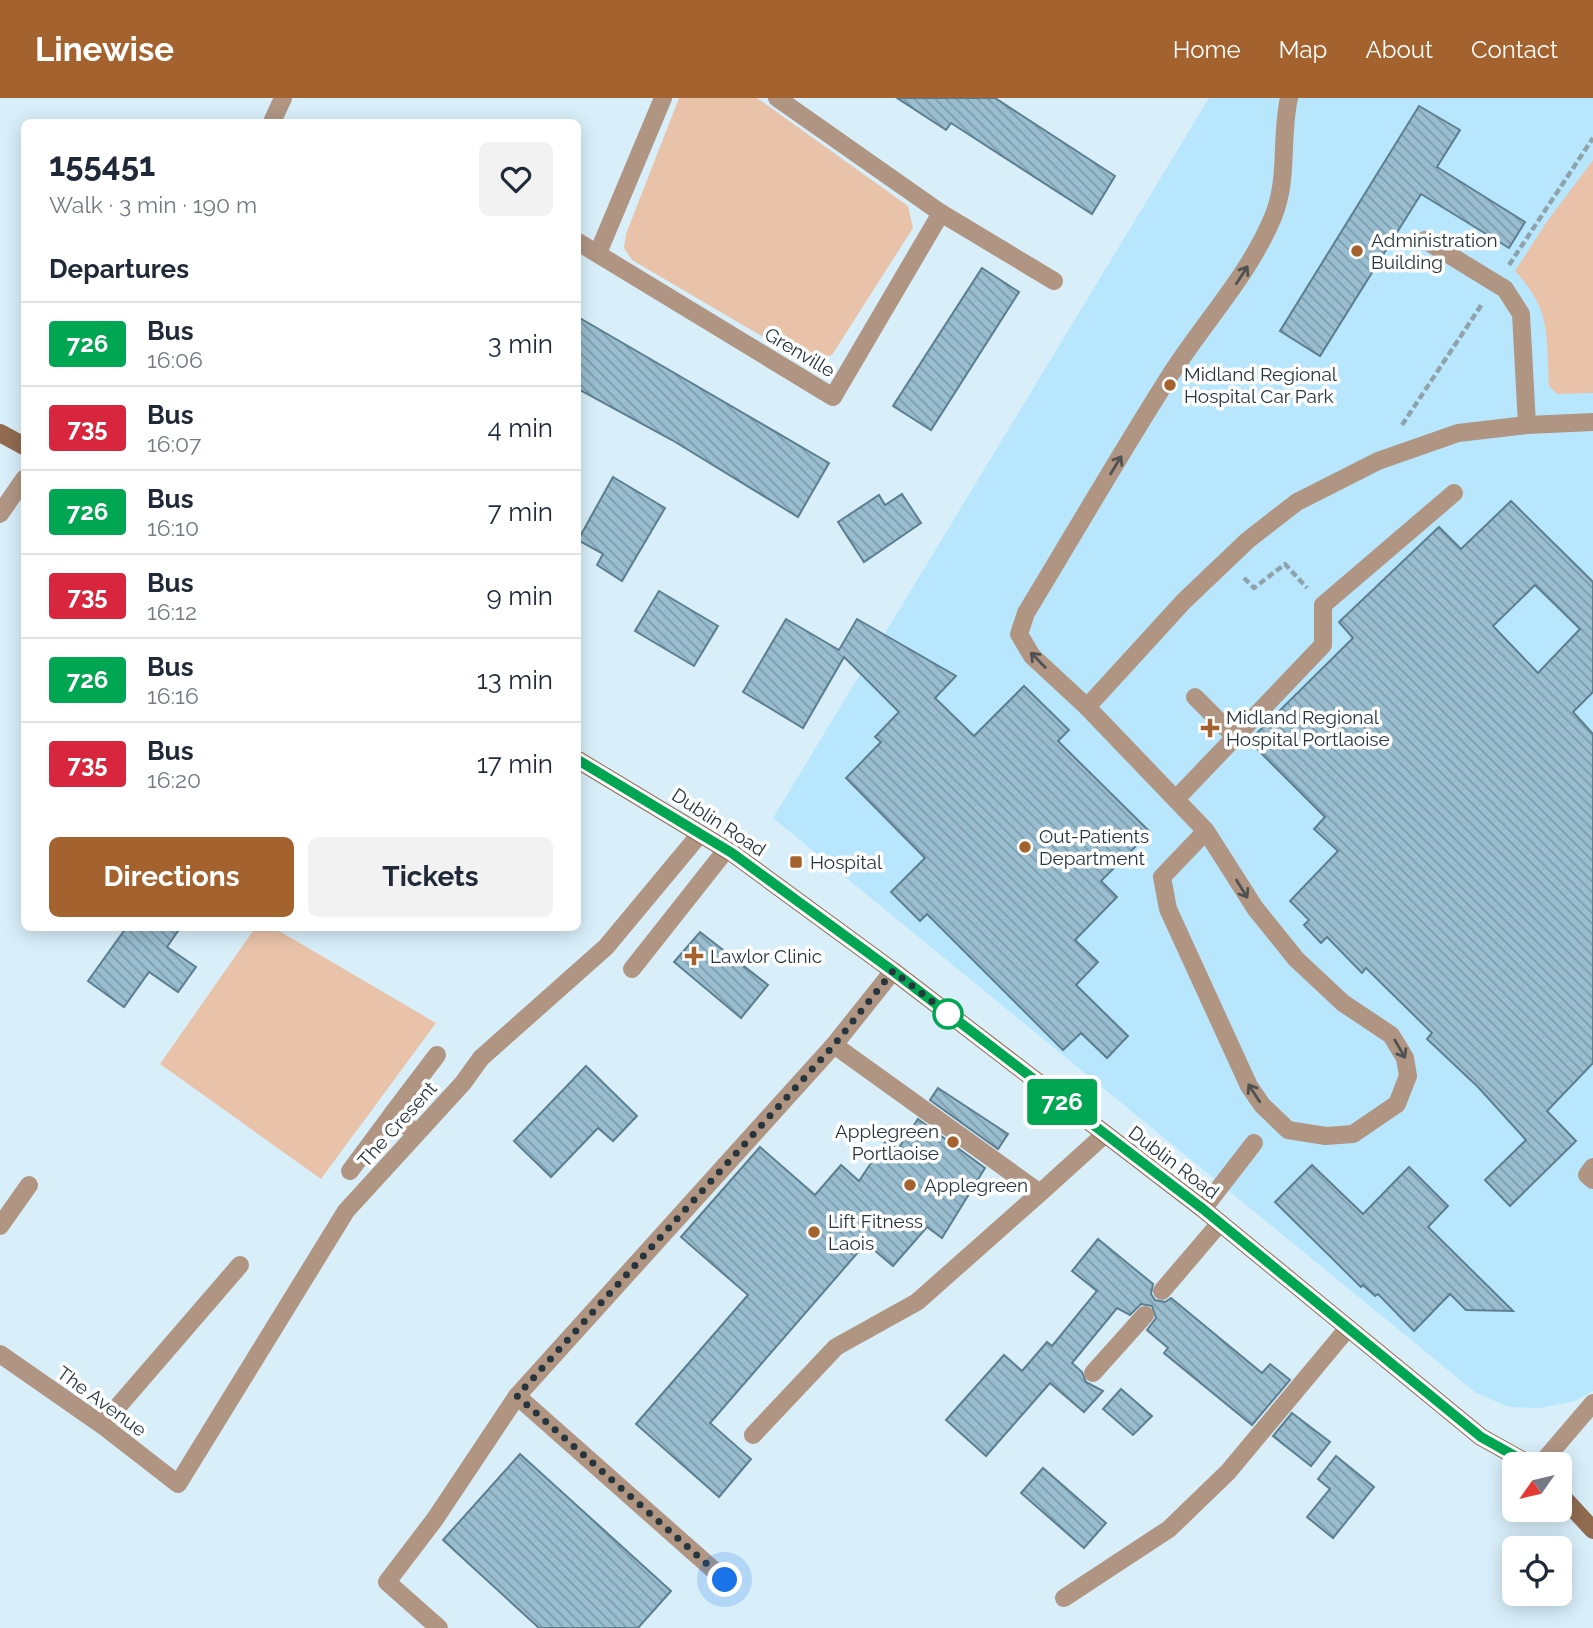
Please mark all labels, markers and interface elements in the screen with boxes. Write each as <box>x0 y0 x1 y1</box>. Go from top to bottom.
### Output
text: Linewise <box>35 30 174 69</box>
text: Home <box>1173 35 1241 64</box>
text: Map <box>1279 35 1327 64</box>
text: About <box>1365 35 1433 64</box>
text: Contact <box>1471 35 1558 64</box>
button: heart <box>479 142 553 216</box>
text: 155451 <box>49 145 155 184</box>
text: Walk · 3 min · 190 m <box>49 191 257 218</box>
place label: Administration Building <box>1371 229 1498 273</box>
marker: Administration Building <box>1349 243 1365 259</box>
text: Departures <box>49 254 189 284</box>
one-way arrow <box>1234 266 1249 285</box>
text: Bus <box>147 316 194 346</box>
street label: Grenville <box>761 323 839 381</box>
text: 726 <box>67 329 108 358</box>
text: 3 min <box>488 329 553 359</box>
text: 16:06 <box>147 346 203 373</box>
place label: Midland Regional Hospital Car Park <box>1184 363 1338 407</box>
marker: Midland Regional Hospital Car Park <box>1162 377 1178 393</box>
text: Bus <box>147 400 194 430</box>
text: 735 <box>67 413 108 442</box>
text: 4 min <box>487 413 553 443</box>
text: 16:07 <box>147 430 201 457</box>
one-way arrow <box>1109 455 1123 475</box>
text: Bus <box>147 484 194 514</box>
text: 726 <box>67 497 108 526</box>
text: 7 min <box>488 497 553 527</box>
text: 16:10 <box>147 514 199 541</box>
text: Bus <box>147 568 194 598</box>
text: 735 <box>67 581 108 610</box>
text: 9 min <box>486 581 553 611</box>
text: 16:12 <box>147 598 197 625</box>
text: Bus <box>147 652 194 682</box>
one-way arrow <box>1029 652 1046 669</box>
text: 726 <box>67 665 108 694</box>
text: 13 min <box>477 665 553 695</box>
text: 16:16 <box>147 682 199 709</box>
place label: Midland Regional Hospital Portlaoise <box>1226 706 1390 750</box>
marker: Midland Regional Hospital Portlaoise <box>1200 718 1220 738</box>
text: Bus <box>147 736 194 766</box>
text: 735 <box>67 749 108 778</box>
text: 17 min <box>477 749 553 779</box>
text: 16:20 <box>147 766 201 793</box>
street label: Dublin Road <box>668 784 770 860</box>
place label: Out-Patients Department <box>1039 825 1149 869</box>
button: Directions <box>49 837 294 917</box>
button: Tickets <box>308 837 553 917</box>
marker: Out-Patients Department <box>1017 839 1033 855</box>
place label: Hospital <box>810 851 883 873</box>
marker: Hospital <box>788 854 804 870</box>
one-way arrow <box>1236 878 1250 898</box>
place label: Lawlor Clinic <box>710 945 822 967</box>
marker: Lawlor Clinic <box>684 946 704 966</box>
unlabelled marker <box>933 999 963 1029</box>
one-way arrow <box>1393 1039 1407 1059</box>
street label: The Cresent <box>353 1076 441 1171</box>
line badge: 726 <box>1022 1079 1102 1125</box>
one-way arrow <box>1247 1084 1262 1103</box>
text: 726 <box>1041 1087 1083 1116</box>
place label: Applegreen Portlaoise <box>835 1120 939 1164</box>
street label: Dublin Road <box>1124 1121 1224 1203</box>
marker: Applegreen Portlaoise <box>945 1134 961 1150</box>
place label: Applegreen <box>924 1174 1028 1196</box>
marker: Applegreen <box>902 1177 918 1193</box>
place label: Lift Fitness Laois <box>828 1210 923 1254</box>
marker: Lift Fitness Laois <box>806 1224 822 1240</box>
street label: The Avenue <box>53 1361 151 1441</box>
north arrow <box>1502 1452 1572 1522</box>
map controls <box>1502 1452 1572 1606</box>
button: locate <box>1502 1536 1572 1606</box>
your location <box>707 1562 742 1597</box>

